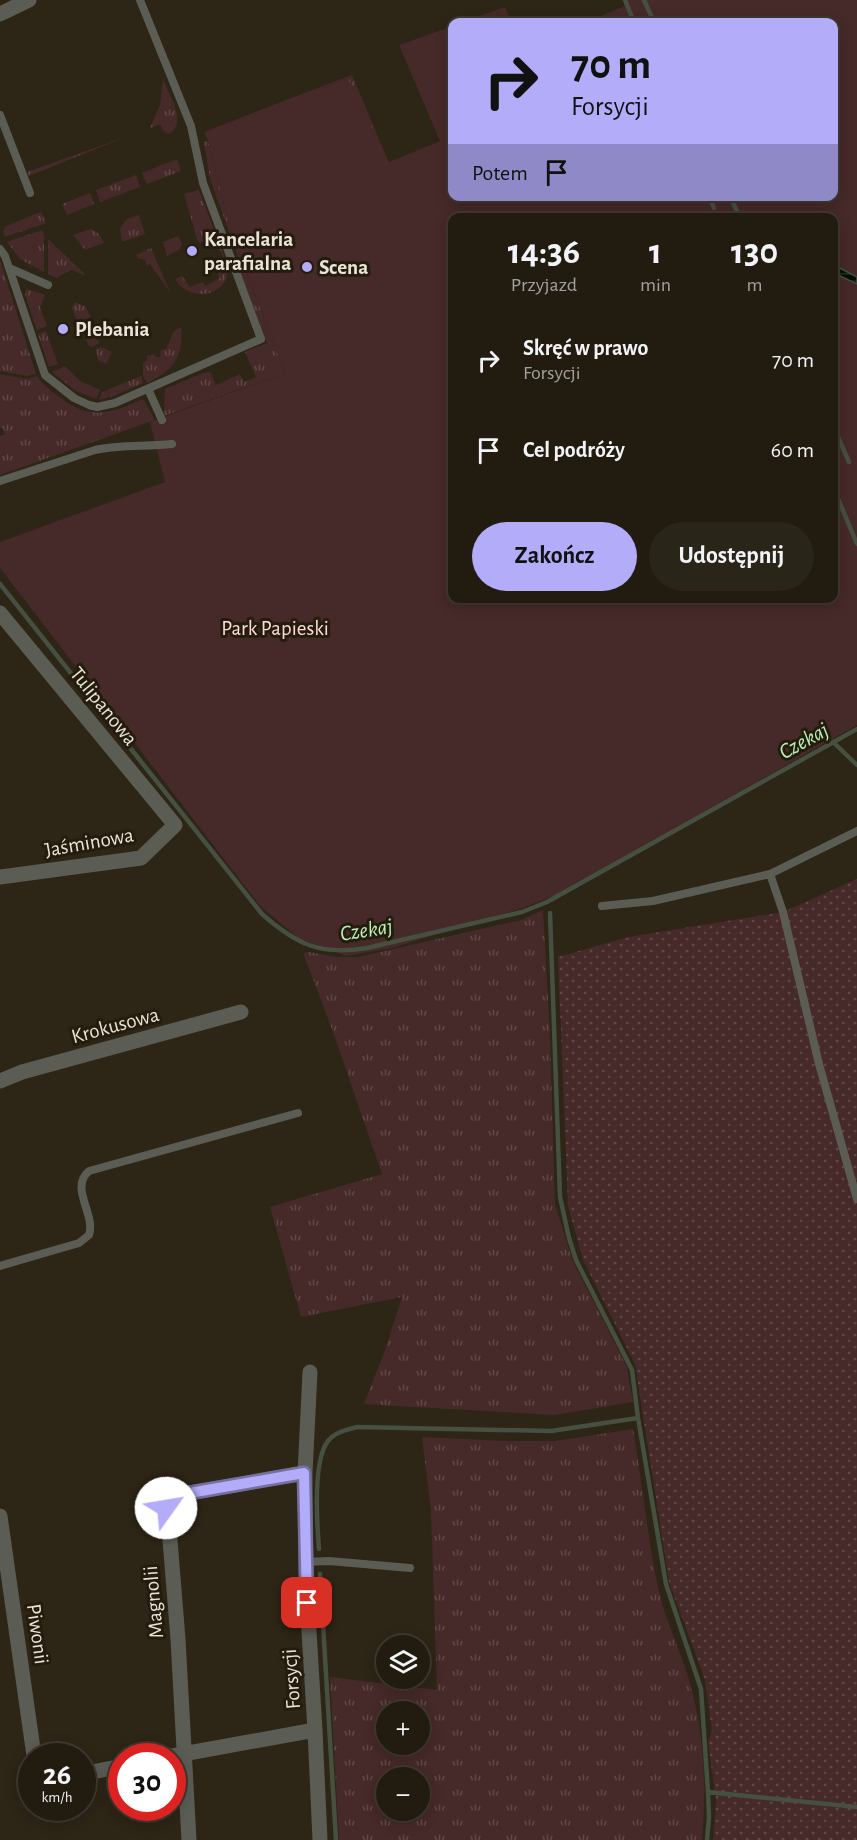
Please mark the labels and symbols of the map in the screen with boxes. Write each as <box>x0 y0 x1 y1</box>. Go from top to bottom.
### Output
place label: Kancelaria parafialna <box>204 229 293 274</box>
marker: Kancelaria parafialna <box>185 244 199 258</box>
place label: Scena <box>319 257 368 278</box>
marker: Scena <box>300 260 314 274</box>
place label: Plebania <box>75 319 150 340</box>
marker: Plebania <box>56 322 70 336</box>
park label: Park Papieski <box>221 618 329 639</box>
street label: Tulipanowa <box>66 663 142 750</box>
water label: Czekaj <box>775 719 832 763</box>
street label: Jaśminowa <box>43 824 135 861</box>
water label: Czekaj <box>338 915 394 945</box>
street label: Krokusowa <box>69 1004 162 1047</box>
position arrow <box>134 1476 198 1540</box>
street label: Magnolii <box>140 1565 167 1639</box>
pin <box>281 1577 332 1628</box>
street label: Piwonii <box>23 1602 52 1666</box>
street label: Forsycji <box>279 1648 304 1710</box>
speed limit sign: 30 <box>108 1743 186 1821</box>

